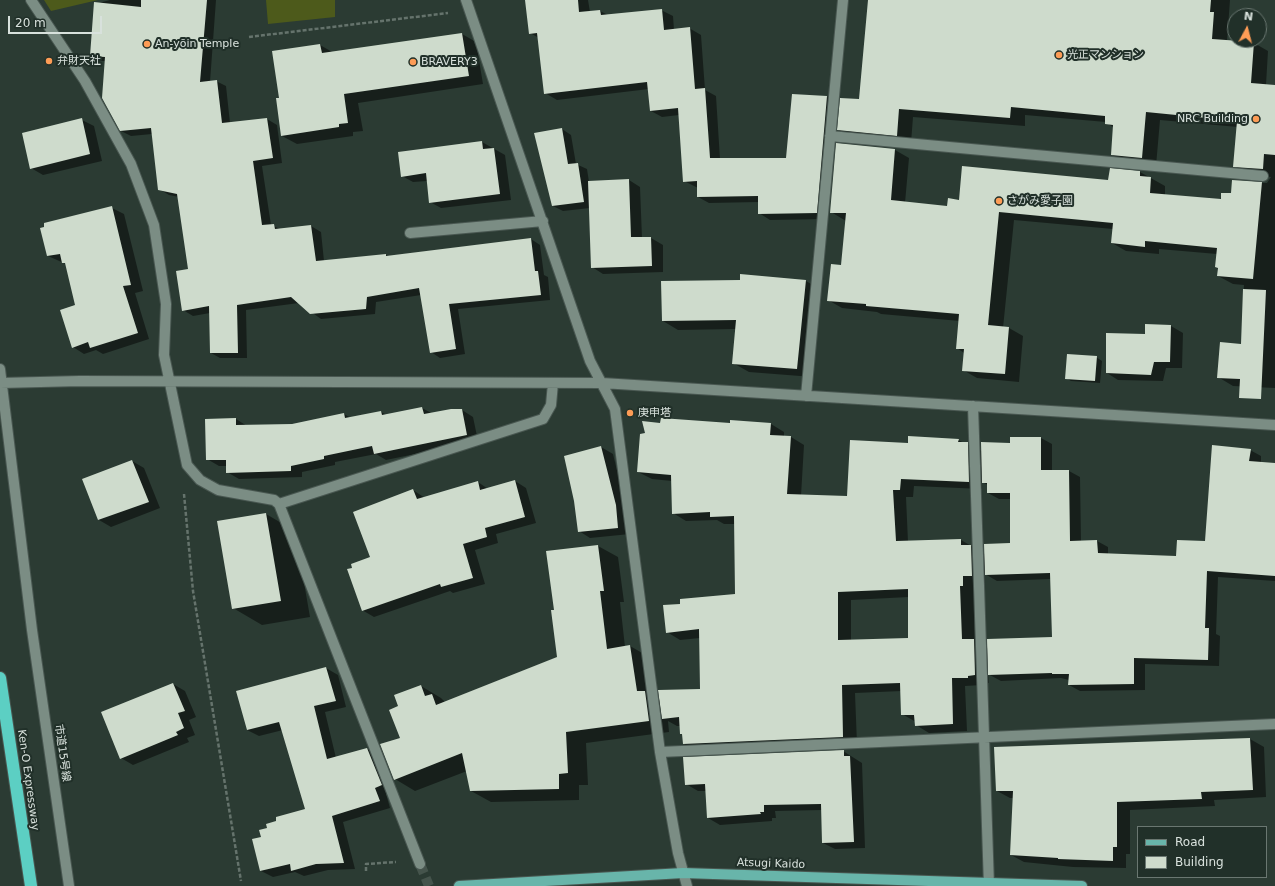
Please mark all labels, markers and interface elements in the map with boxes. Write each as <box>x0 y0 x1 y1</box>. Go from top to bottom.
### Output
scale bar <box>10 8 104 34</box>
north arrow <box>1227 8 1267 48</box>
text: N <box>1243 10 1254 24</box>
text: 20 m <box>15 16 46 30</box>
place label: An-yōin Temple <box>155 37 239 51</box>
marker: An-yōin Temple <box>142 39 152 49</box>
place label: 光正マンション <box>1067 48 1144 62</box>
marker: 光正マンション <box>1054 50 1064 60</box>
place label: 弁財天社 <box>57 54 101 68</box>
place label: BRAVERY3 <box>421 55 478 69</box>
marker: 弁財天社 <box>44 56 54 66</box>
marker: BRAVERY3 <box>408 57 418 67</box>
place label: NRC Building <box>1177 112 1248 126</box>
marker: NRC Building <box>1251 114 1261 124</box>
place label: さがみ愛子園 <box>1007 194 1073 208</box>
marker: さがみ愛子園 <box>994 196 1004 206</box>
place label: 庚申塔 <box>638 406 671 420</box>
marker: 庚申塔 <box>625 408 635 418</box>
street label: 市道15号線 <box>51 723 73 783</box>
street label: Ken-O Expressway <box>14 729 42 831</box>
legend <box>1137 826 1267 878</box>
text: Road <box>1175 835 1205 849</box>
text: Building <box>1175 855 1224 869</box>
street label: Atsugi Kaido <box>737 856 805 872</box>

